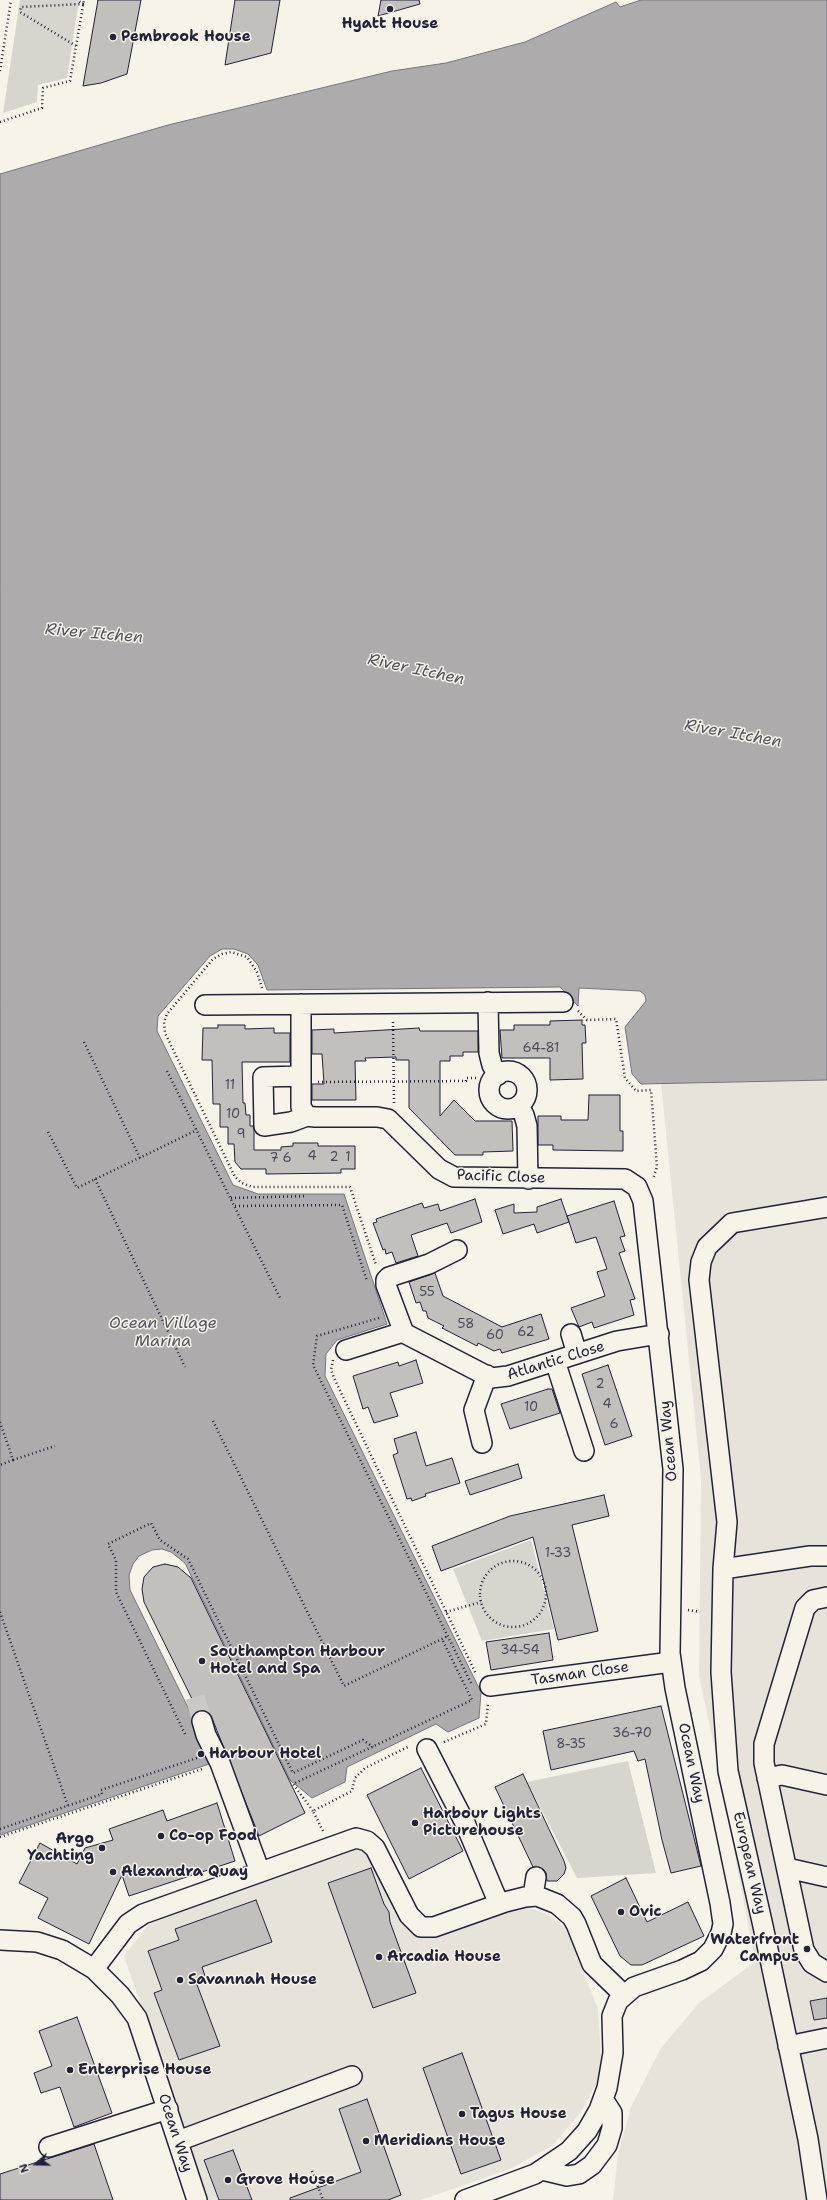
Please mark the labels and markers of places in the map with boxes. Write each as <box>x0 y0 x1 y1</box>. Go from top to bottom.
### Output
marker: Hyatt House <box>385 4 395 14</box>
place label: Hyatt House <box>342 15 438 33</box>
place label: Pembrook House <box>121 28 251 46</box>
marker: Pembrook House <box>108 32 118 42</box>
place label: Southampton Harbour Hotel and Spa <box>210 1643 385 1678</box>
marker: Southampton Harbour Hotel and Spa <box>197 1656 207 1666</box>
place label: Harbour Hotel <box>209 1745 321 1763</box>
marker: Harbour Hotel <box>196 1749 206 1759</box>
place label: Harbour Lights Picturehouse <box>423 1805 541 1840</box>
marker: Harbour Lights Picturehouse <box>410 1818 420 1828</box>
place label: Co-op Food <box>169 1827 257 1845</box>
place label: Argo Yachting <box>27 1830 94 1865</box>
marker: Co-op Food <box>156 1831 166 1841</box>
marker: Argo Yachting <box>97 1843 107 1853</box>
place label: Alexandra Quay <box>121 1863 248 1881</box>
marker: Alexandra Quay <box>108 1867 118 1877</box>
place label: Ovic <box>629 1903 662 1921</box>
marker: Ovic <box>616 1907 626 1917</box>
place label: Waterfront Campus <box>710 1931 799 1966</box>
marker: Waterfront Campus <box>802 1944 812 1954</box>
place label: Arcadia House <box>387 1948 501 1966</box>
marker: Arcadia House <box>374 1952 384 1962</box>
place label: Savannah House <box>188 1971 317 1989</box>
marker: Savannah House <box>175 1975 185 1985</box>
place label: Enterprise House <box>78 2061 211 2079</box>
marker: Enterprise House <box>65 2065 75 2075</box>
place label: Tagus House <box>470 2105 567 2123</box>
marker: Tagus House <box>457 2109 467 2119</box>
place label: Meridians House <box>374 2132 505 2150</box>
marker: Meridians House <box>361 2136 371 2146</box>
place label: Grove House <box>236 2171 335 2189</box>
marker: Grove House <box>223 2175 233 2185</box>

